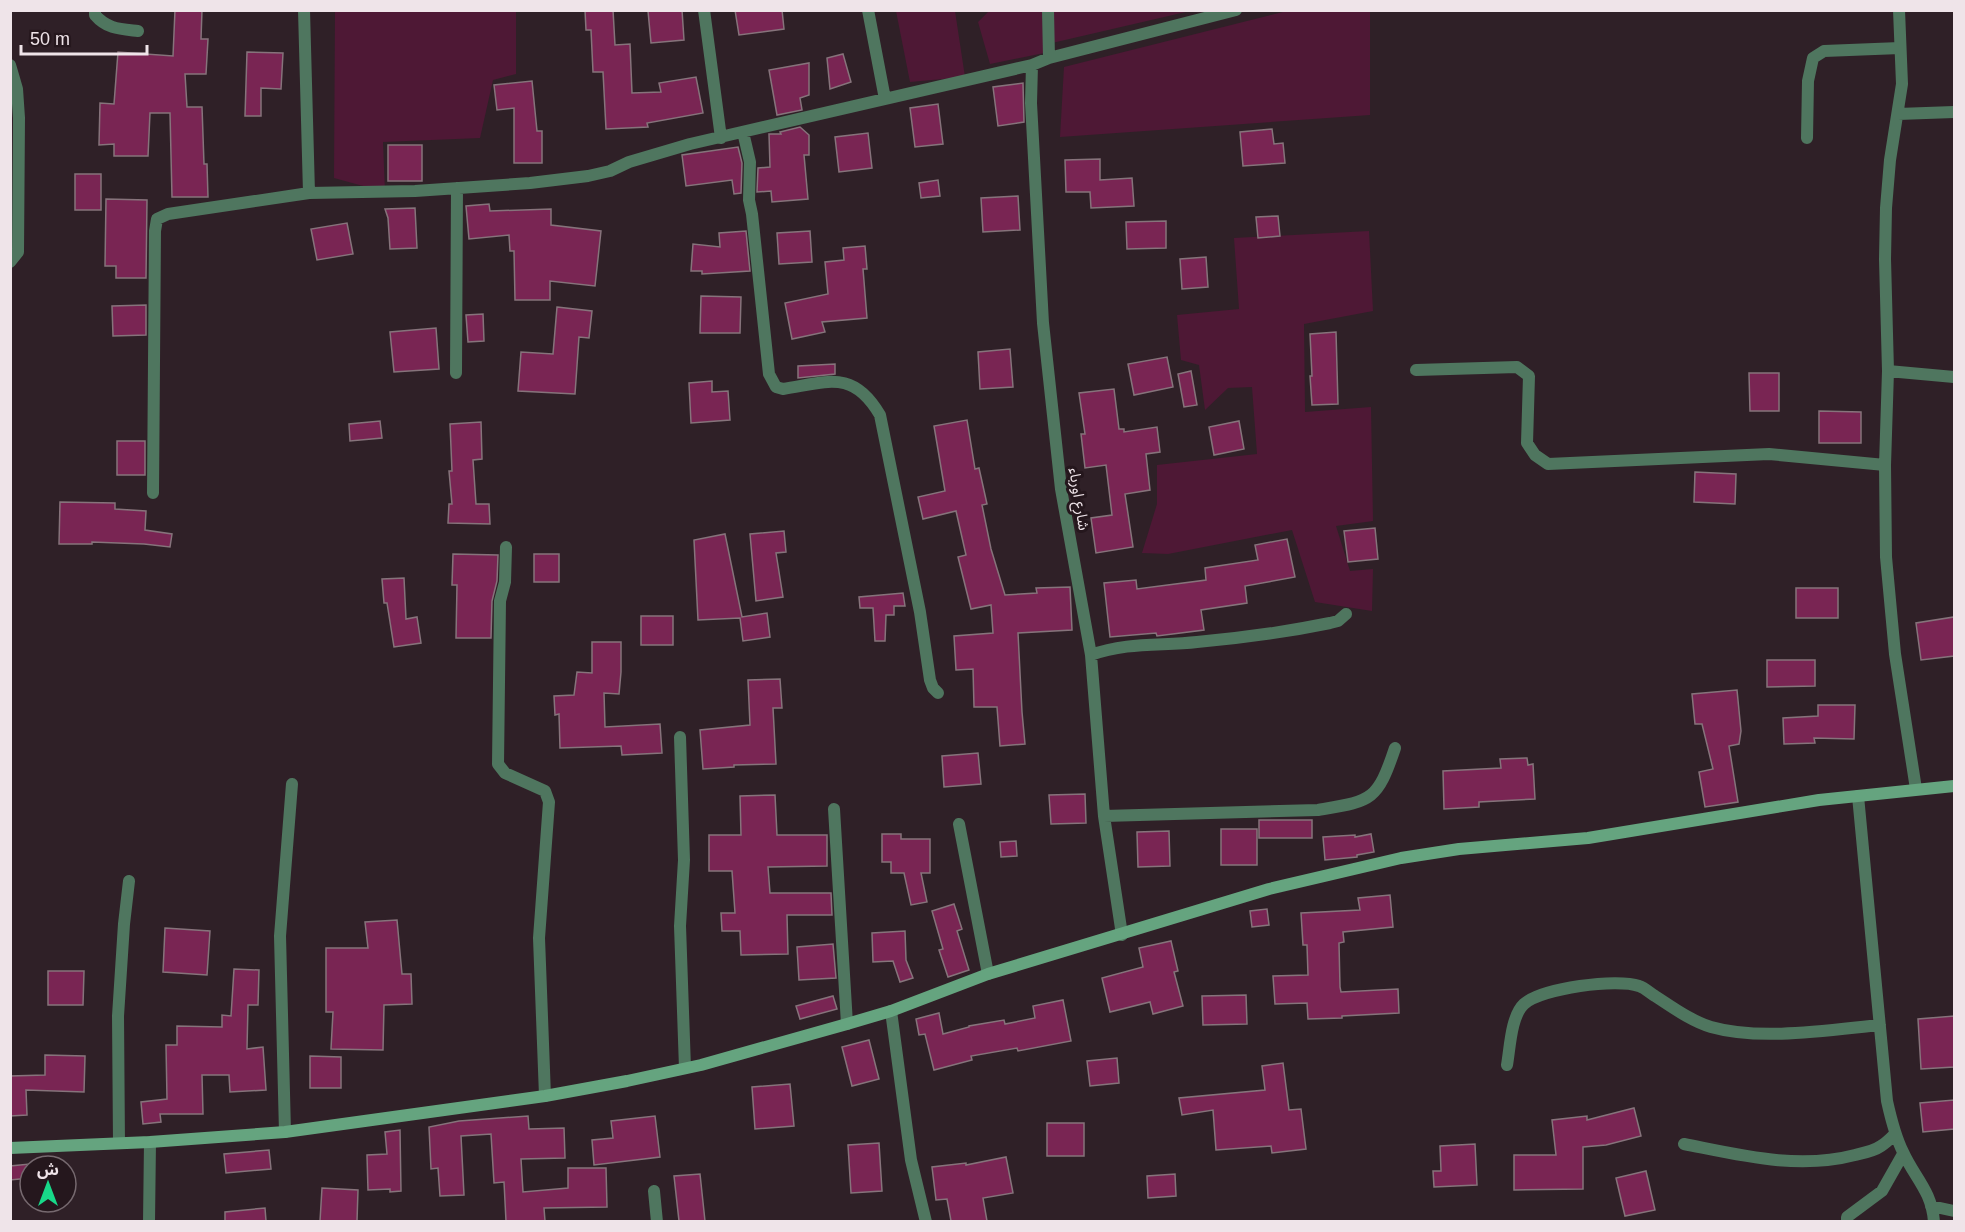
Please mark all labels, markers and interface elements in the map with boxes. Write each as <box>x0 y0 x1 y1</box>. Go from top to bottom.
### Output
scale bar <box>21 18 147 56</box>
text: 50 m <box>30 29 70 49</box>
street label: شارع اورباء <box>1062 466 1093 532</box>
north arrow <box>18 1154 78 1214</box>
text: ش <box>37 1161 59 1179</box>

